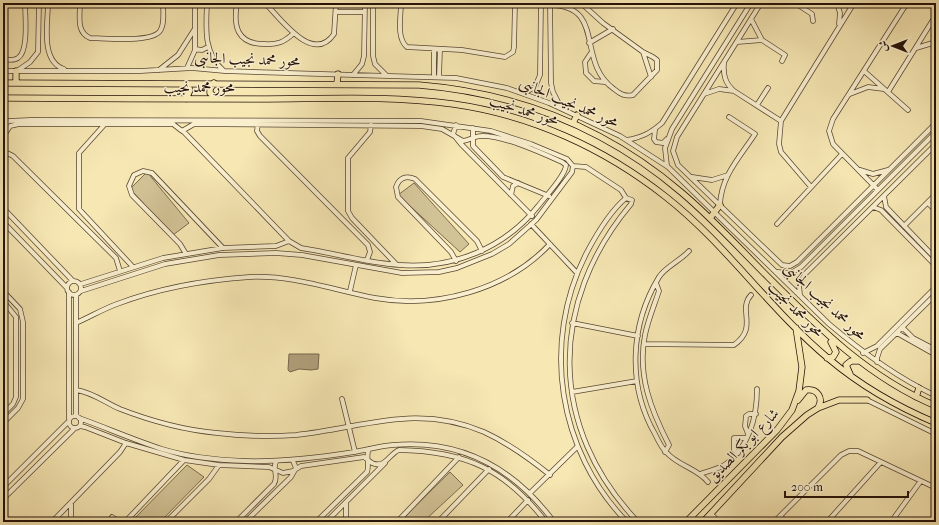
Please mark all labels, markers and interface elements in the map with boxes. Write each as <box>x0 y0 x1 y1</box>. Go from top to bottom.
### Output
north arrow <box>873 26 913 66</box>
text: ش <box>877 40 890 51</box>
street label: محور محمد نجيب الجانبى <box>194 48 300 72</box>
street label: محور محمد نجيب الجانبى <box>517 73 621 131</box>
street label: محور محمد نجيب <box>163 78 235 97</box>
street label: محور محمد نجيب <box>487 91 561 129</box>
street label: محور محمد نجيب الجانبى <box>780 258 870 344</box>
street label: محور محمد نجيب <box>764 277 828 341</box>
street label: شارع ابو بكر الصديق <box>703 404 786 488</box>
scale bar <box>785 473 908 499</box>
text: 200 m <box>791 480 823 494</box>

